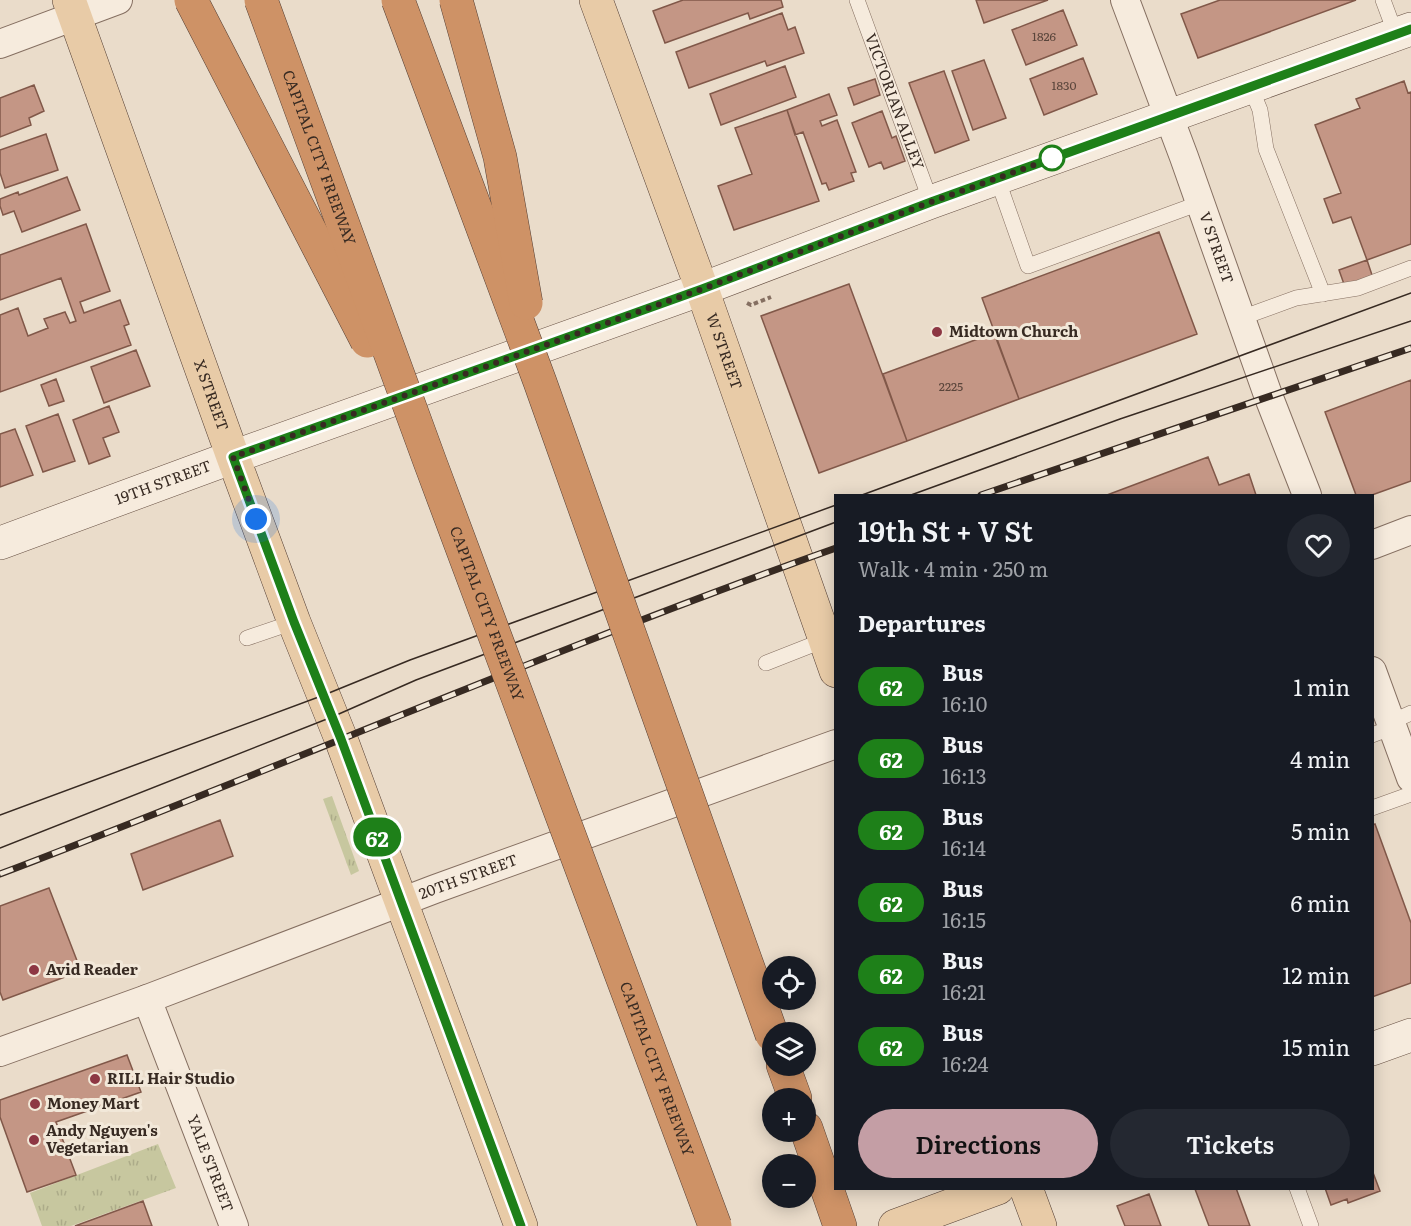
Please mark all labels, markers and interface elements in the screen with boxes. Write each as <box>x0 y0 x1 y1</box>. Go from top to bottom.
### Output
house number: 1826 <box>1032 27 1056 45</box>
street label: VICTORIAN ALLEY <box>860 30 931 172</box>
street label: CAPITAL CITY FREEWAY <box>278 66 363 248</box>
house number: 1830 <box>1052 76 1077 94</box>
unlabelled marker <box>1039 145 1065 171</box>
street label: V STREET <box>1194 208 1241 286</box>
street label: W STREET <box>701 309 749 392</box>
place label: Midtown Church <box>949 319 1078 342</box>
marker: Midtown Church <box>930 325 944 339</box>
street label: X STREET <box>189 356 236 434</box>
house number: 2225 <box>939 377 963 395</box>
street label: 19TH STREET <box>111 453 214 510</box>
your location <box>241 504 271 534</box>
text: 19th St + V St <box>858 509 1033 551</box>
button: heart <box>1287 514 1350 577</box>
street label: CAPITAL CITY FREEWAY <box>445 523 531 704</box>
text: Walk · 4 min · 250 m <box>858 553 1048 583</box>
text: Departures <box>858 606 985 639</box>
text: Bus <box>942 655 983 688</box>
text: 1 min <box>1293 670 1350 703</box>
text: 62 <box>879 671 903 702</box>
text: 16:10 <box>942 688 987 718</box>
text: Bus <box>942 727 983 760</box>
text: 4 min <box>1290 742 1350 775</box>
text: 62 <box>879 743 903 774</box>
text: 16:13 <box>942 760 987 790</box>
text: Bus <box>942 799 983 832</box>
text: 5 min <box>1291 814 1350 847</box>
text: 62 <box>879 815 903 846</box>
line badge: 62 <box>350 818 404 856</box>
text: 62 <box>365 822 389 853</box>
text: 16:14 <box>942 832 986 862</box>
street label: 20TH STREET <box>415 847 520 904</box>
text: Bus <box>942 871 983 904</box>
text: 6 min <box>1291 886 1350 919</box>
text: 62 <box>879 887 903 918</box>
text: 16:15 <box>942 904 986 934</box>
text: Bus <box>942 943 983 976</box>
map controls <box>762 956 816 1208</box>
button: locate <box>762 956 816 1010</box>
place label: Avid Reader <box>46 957 138 980</box>
text: 12 min <box>1282 958 1350 991</box>
text: 62 <box>879 959 903 990</box>
marker: Avid Reader <box>27 963 41 977</box>
text: 16:21 <box>942 976 986 1006</box>
street label: CAPITAL CITY FREEWAY <box>615 978 701 1160</box>
text: Bus <box>942 1015 983 1048</box>
button: layers <box>762 1022 816 1076</box>
text: 15 min <box>1282 1030 1350 1063</box>
text: 62 <box>879 1031 903 1062</box>
text: 16:24 <box>942 1048 989 1078</box>
place label: RILL Hair Studio <box>107 1066 235 1089</box>
marker: RILL Hair Studio <box>88 1072 102 1086</box>
button: + <box>762 1088 816 1142</box>
place label: Money Mart <box>47 1091 140 1114</box>
marker: Money Mart <box>28 1097 42 1111</box>
button: Directions <box>858 1109 1098 1178</box>
button: Tickets <box>1110 1109 1350 1178</box>
street label: YALE STREET <box>182 1111 240 1215</box>
place label: Andy Nguyen's Vegetarian <box>46 1118 158 1158</box>
marker: Andy Nguyen's Vegetarian <box>27 1133 41 1147</box>
button: − <box>762 1154 816 1208</box>

